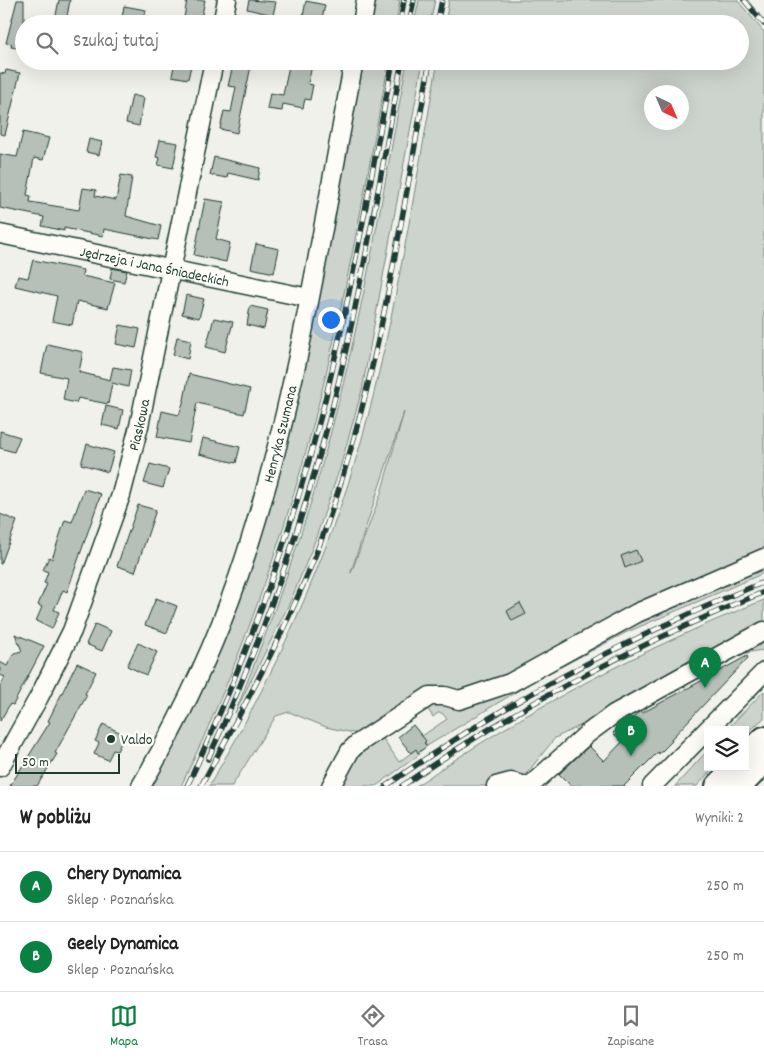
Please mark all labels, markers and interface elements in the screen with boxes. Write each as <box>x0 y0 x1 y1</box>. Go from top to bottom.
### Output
search box <box>15 15 749 70</box>
icon: search <box>33 29 61 57</box>
text: Szukaj tutaj <box>73 29 159 56</box>
north arrow <box>644 85 689 130</box>
street label: Jędrzeja i Jana Śniadeckich <box>78 242 231 294</box>
your location <box>318 307 344 333</box>
street label: Henryka Szumana <box>259 382 304 486</box>
street label: Piaskowa <box>124 396 157 454</box>
pin: A <box>689 647 721 688</box>
pin: B <box>615 715 647 756</box>
map controls <box>704 726 749 771</box>
button: layers <box>704 726 749 771</box>
place label: Valdo <box>121 730 153 752</box>
marker: Valdo <box>105 733 117 745</box>
scale bar <box>15 751 120 774</box>
text: 50 m <box>22 753 49 773</box>
text: W pobliżu <box>20 804 91 834</box>
text: Wyniki: 2 <box>695 807 744 830</box>
text: Chery Dynamica <box>67 862 181 889</box>
text: A <box>32 875 40 898</box>
text: 250 m <box>706 875 744 898</box>
text: Sklep · Poznańska <box>67 889 173 912</box>
text: Geely Dynamica <box>67 932 178 959</box>
text: B <box>32 945 40 968</box>
text: 250 m <box>706 945 744 968</box>
text: Sklep · Poznańska <box>67 959 173 982</box>
tab: Mapa <box>110 1002 138 1052</box>
tab: Trasa <box>358 1002 387 1052</box>
tab: Zapisane <box>607 1002 654 1052</box>

